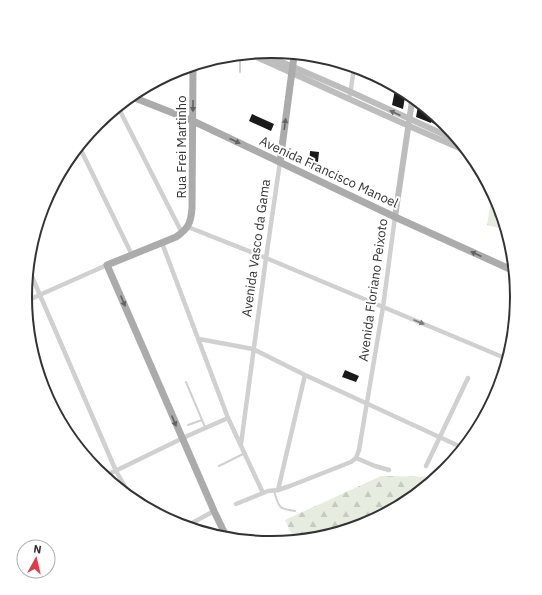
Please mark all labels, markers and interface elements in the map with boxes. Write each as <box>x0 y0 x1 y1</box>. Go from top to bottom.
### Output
street label: Rua Frei Martinho <box>173 95 190 199</box>
one-way arrow <box>190 100 196 113</box>
one-way arrow <box>389 110 400 116</box>
one-way arrow <box>282 118 288 130</box>
street label: Avenida Francisco Manoel <box>257 132 402 212</box>
one-way arrow <box>229 138 241 144</box>
street label: Avenida Vasco da Gama <box>238 178 274 318</box>
street label: Avenida Floriano Peixoto <box>355 218 391 362</box>
one-way arrow <box>470 251 482 257</box>
one-way arrow <box>120 296 126 307</box>
one-way arrow <box>413 319 424 325</box>
one-way arrow <box>172 415 178 427</box>
north arrow <box>16 539 56 579</box>
text: N <box>32 542 42 557</box>

